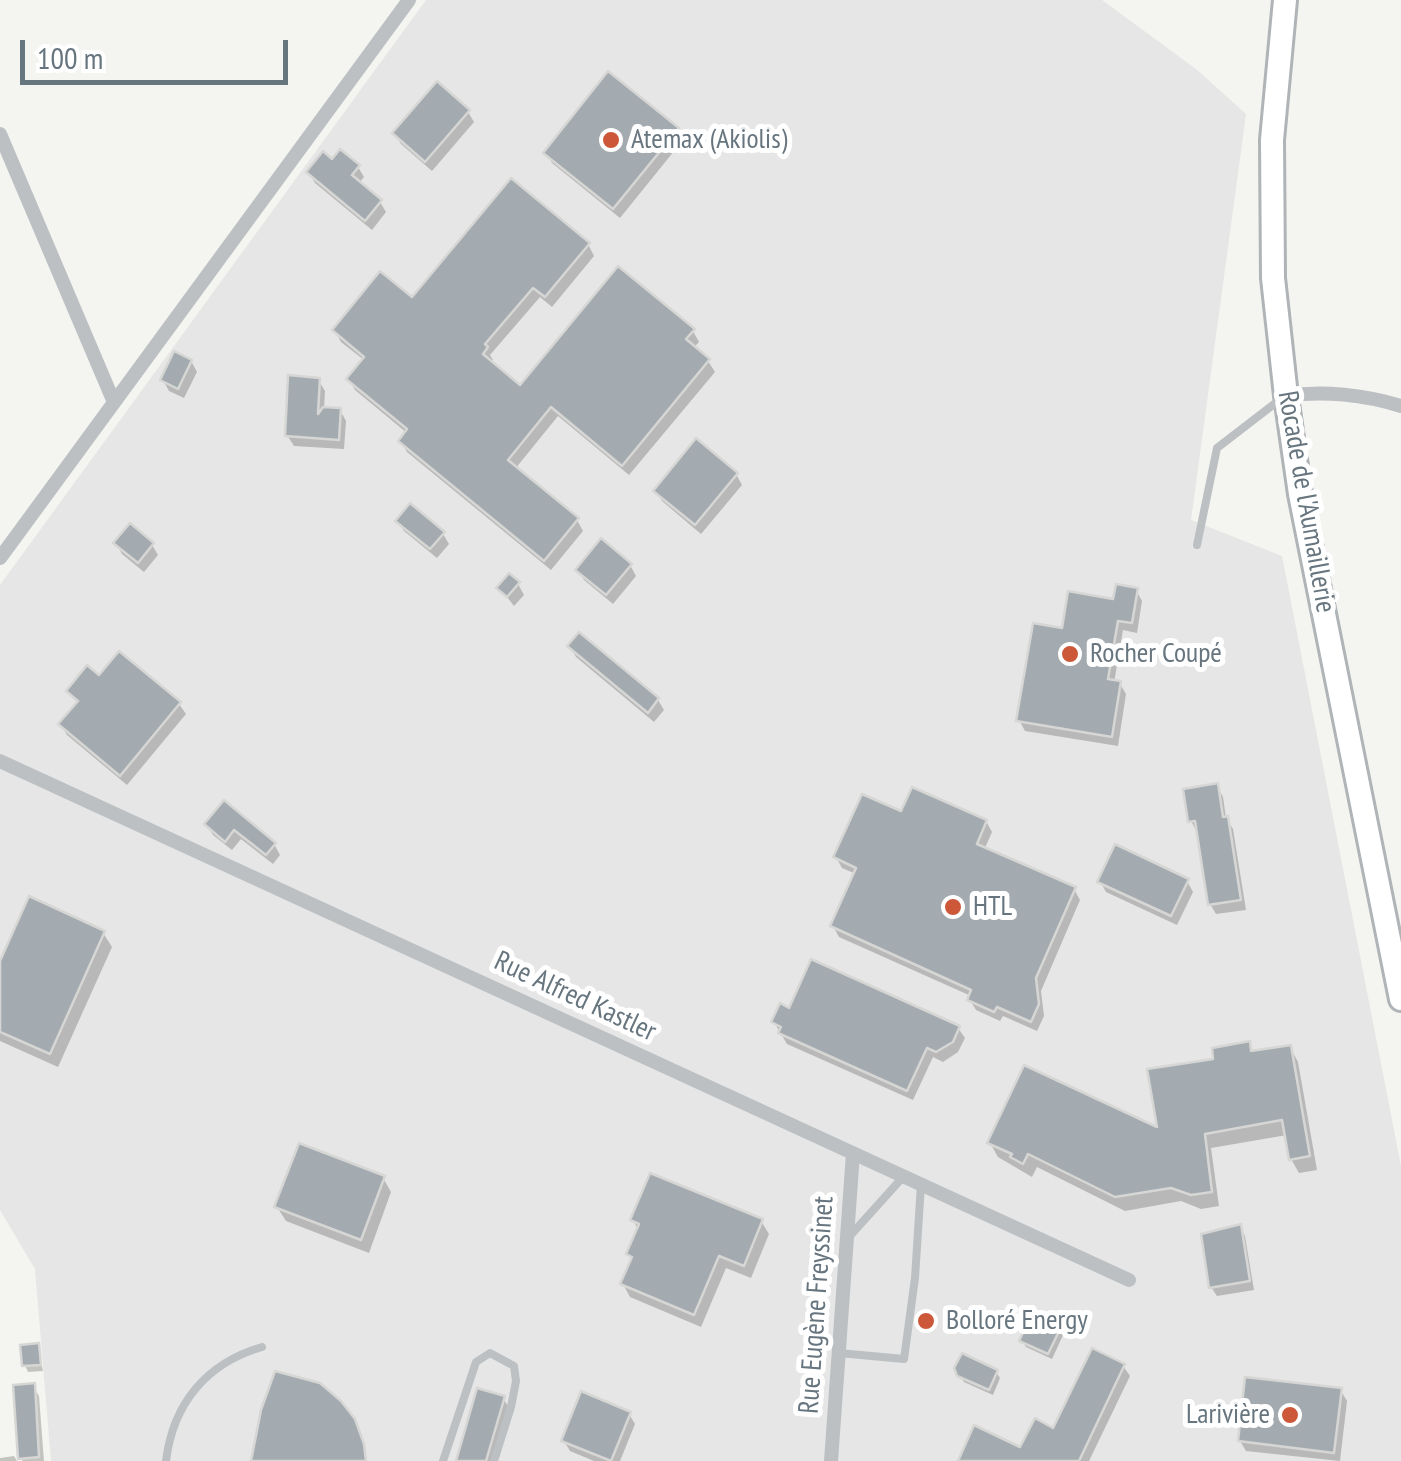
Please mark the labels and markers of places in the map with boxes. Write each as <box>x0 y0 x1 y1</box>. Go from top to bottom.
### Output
place label: Atemax (Akiolis) <box>631 123 787 157</box>
marker: Atemax (Akiolis) <box>600 129 622 151</box>
place label: Rocher Coupé <box>1090 637 1222 671</box>
marker: Rocher Coupé <box>1059 643 1081 665</box>
place label: HTL <box>973 890 1012 924</box>
marker: HTL <box>942 896 964 918</box>
place label: Bolloré Energy <box>946 1304 1088 1338</box>
marker: Bolloré Energy <box>915 1310 937 1332</box>
place label: Larivière <box>1186 1398 1270 1432</box>
marker: Larivière <box>1279 1404 1301 1426</box>

